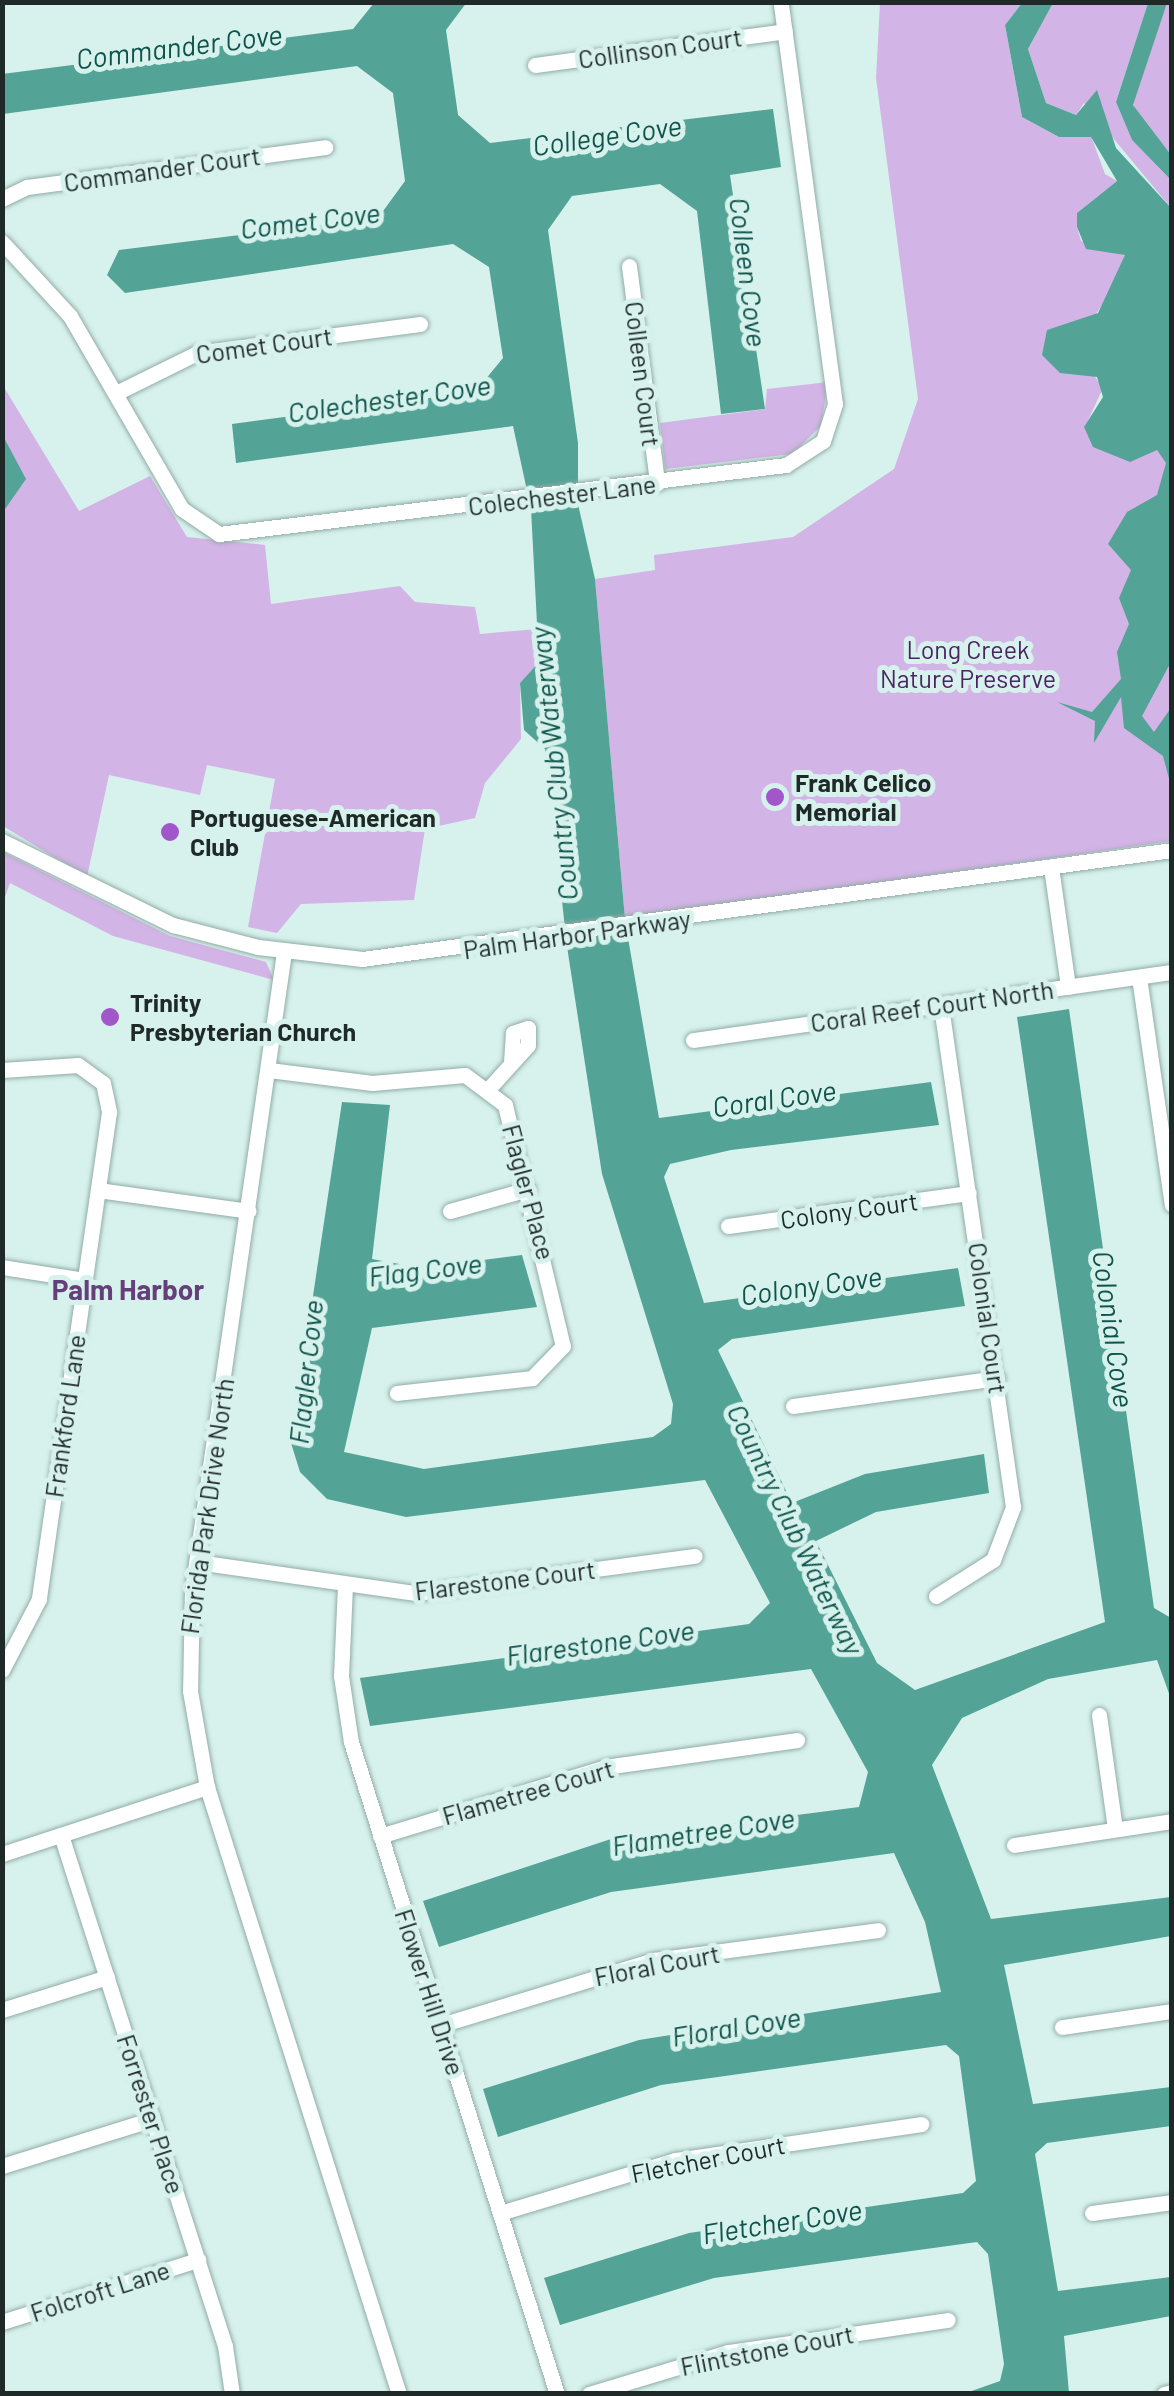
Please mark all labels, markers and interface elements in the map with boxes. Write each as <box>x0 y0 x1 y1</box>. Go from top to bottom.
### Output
water label: Commander Cove <box>74 17 284 75</box>
street label: Collinson Court <box>576 22 744 74</box>
water label: College Cove <box>530 108 684 162</box>
street label: Commander Court <box>62 140 262 198</box>
water label: Comet Cove <box>238 195 382 245</box>
water label: Colleen Cove <box>723 195 775 349</box>
street label: Colleen Court <box>619 300 667 448</box>
street label: Comet Court <box>194 321 334 369</box>
water label: Colechester Cove <box>285 367 493 429</box>
street label: Colechester Lane <box>466 469 658 521</box>
water label: Country Club Waterway <box>522 626 584 902</box>
park label: Long Creek Nature Preserve <box>880 635 1056 694</box>
place label: Frank Celico Memorial <box>795 768 931 827</box>
marker: Frank Celico Memorial <box>764 786 786 808</box>
place label: Portuguese-American Club <box>190 803 436 862</box>
marker: Portuguese-American Club <box>159 821 181 843</box>
street label: Palm Harbor Parkway <box>461 903 693 965</box>
street label: Coral Reef Court North <box>808 974 1056 1038</box>
place label: Trinity Presbyterian Church <box>130 988 356 1047</box>
marker: Trinity Presbyterian Church <box>99 1006 121 1028</box>
water label: Coral Cove <box>710 1073 838 1123</box>
street label: Flagler Place <box>497 1121 561 1263</box>
street label: Colony Court <box>778 1185 920 1235</box>
street label: Colonial Court <box>963 1241 1013 1395</box>
water label: Flag Cove <box>366 1245 484 1293</box>
water label: Colonial Cove <box>1086 1248 1142 1410</box>
water label: Colony Cove <box>738 1258 884 1312</box>
district label: Palm Harbor <box>52 1272 204 1306</box>
water label: Flagler Cove <box>281 1298 329 1446</box>
street label: Frankford Lane <box>39 1333 91 1499</box>
street label: Florida Park Drive North <box>174 1376 240 1636</box>
water label: Country Club Waterway <box>721 1398 871 1660</box>
street label: Flarestone Court <box>413 1554 597 1606</box>
water label: Flarestone Cove <box>504 1612 696 1672</box>
street label: Flametree Court <box>439 1753 617 1831</box>
water label: Flametree Cove <box>609 1800 797 1862</box>
street label: Flower Hill Drive <box>389 1905 471 2079</box>
street label: Floral Court <box>592 1938 722 1992</box>
water label: Floral Cove <box>669 1999 803 2053</box>
street label: Forrester Place <box>111 2031 191 2197</box>
street label: Fletcher Court <box>628 2129 788 2189</box>
water label: Fletcher Cove <box>700 2192 864 2250</box>
street label: Folcroft Lane <box>27 2254 173 2328</box>
street label: Flintstone Court <box>678 2319 856 2381</box>

